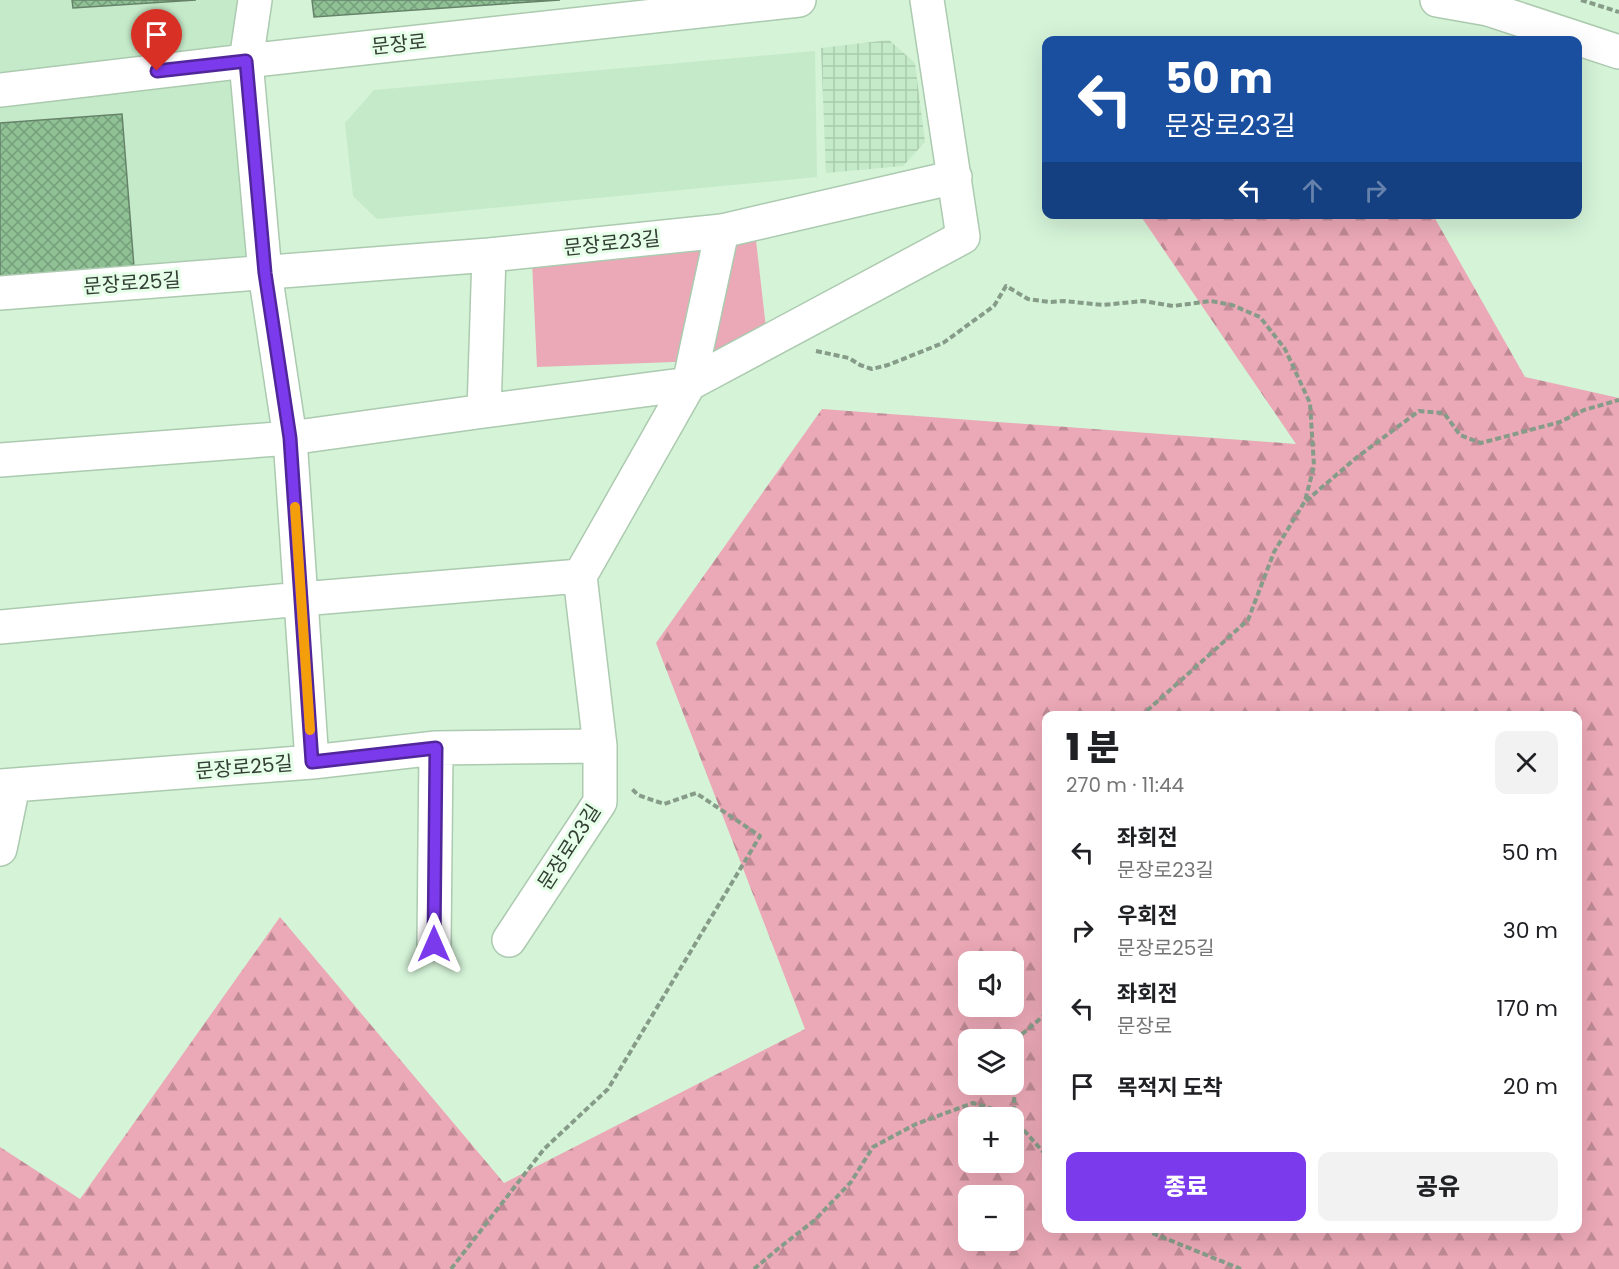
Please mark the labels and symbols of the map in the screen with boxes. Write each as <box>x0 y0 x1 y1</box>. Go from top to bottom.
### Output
pin <box>131 9 182 71</box>
street label: 문장로 <box>370 27 428 61</box>
street label: 문장로23길 <box>562 224 662 262</box>
street label: 문장로25길 <box>82 266 182 300</box>
street label: 문장로25길 <box>194 749 294 785</box>
street label: 문장로23길 <box>531 799 607 895</box>
position arrow <box>402 912 466 976</box>

